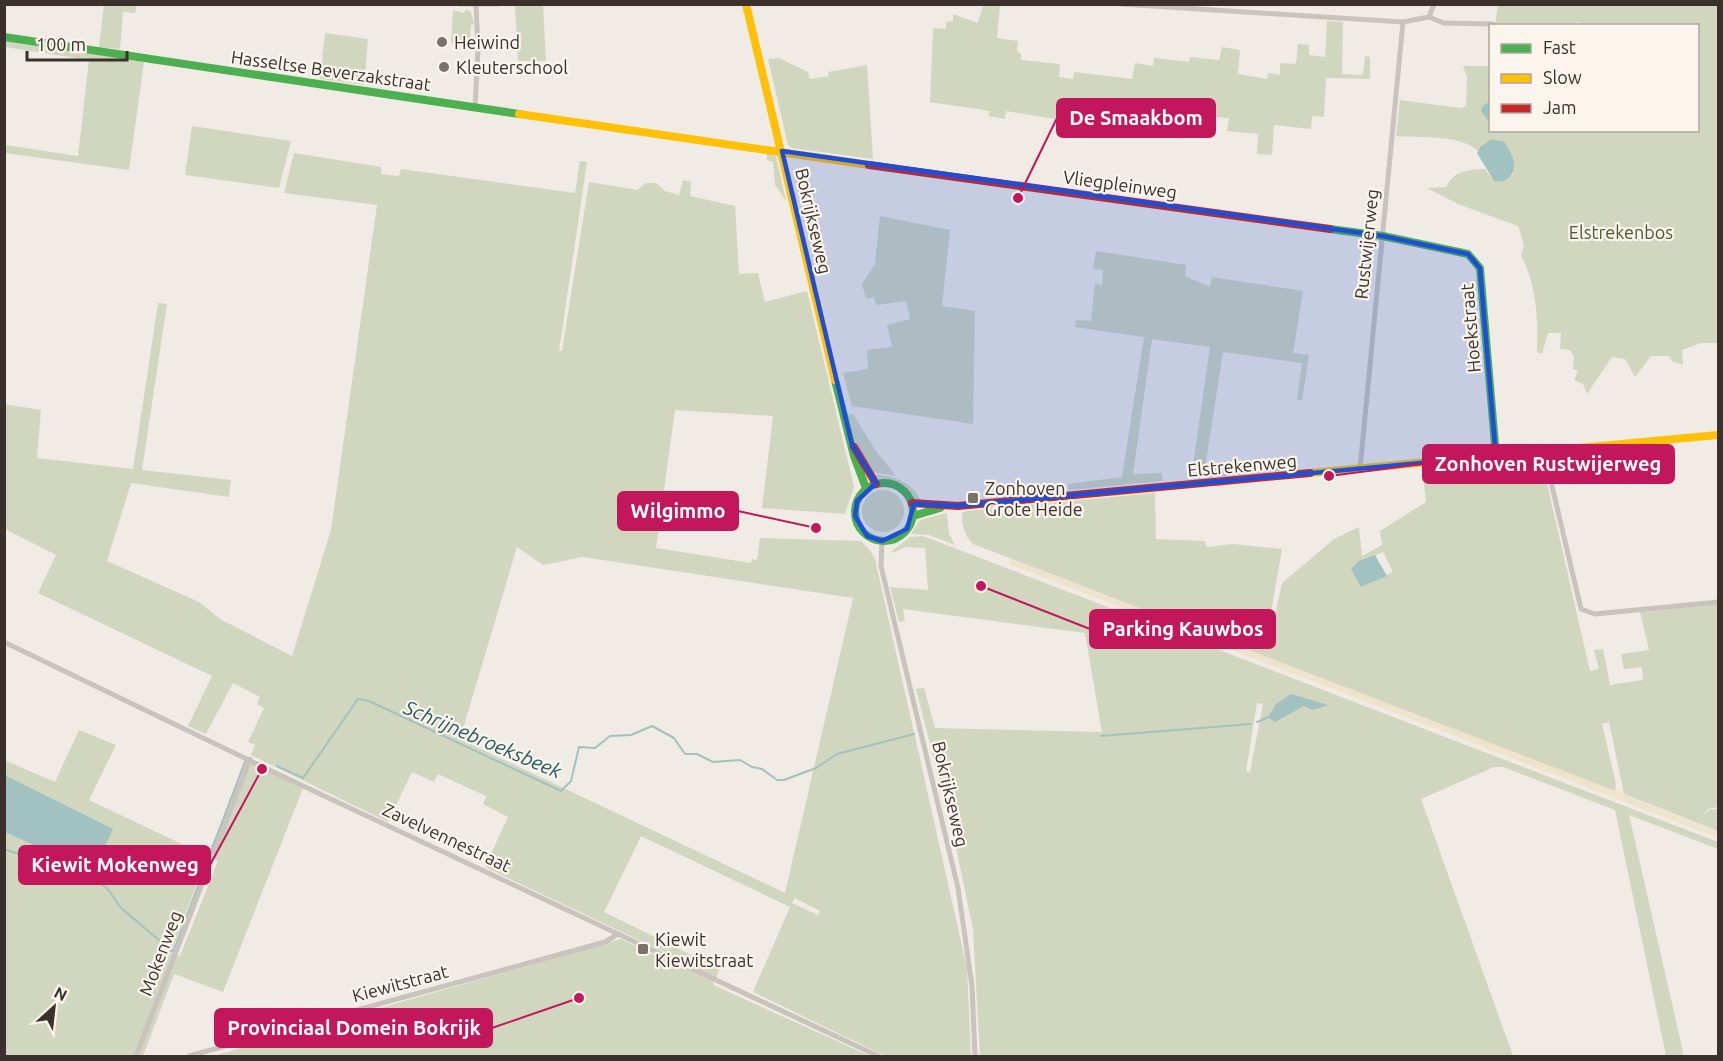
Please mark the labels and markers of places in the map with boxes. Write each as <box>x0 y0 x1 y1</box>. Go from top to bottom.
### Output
place label: Heiwind <box>454 32 520 52</box>
marker: Heiwind <box>435 35 449 49</box>
place label: Kleuterschool <box>456 57 568 77</box>
marker: Kleuterschool <box>437 60 451 74</box>
callout: De Smaakbom <box>1057 99 1215 137</box>
callout: Zonhoven Rustwijerweg <box>1423 445 1674 483</box>
place label: Zonhoven Grote Heide <box>985 478 1083 519</box>
marker: Zonhoven Grote Heide <box>966 491 980 505</box>
callout: Wilgimmo <box>618 492 738 530</box>
callout: Parking Kauwbos <box>1090 610 1275 648</box>
callout: Kiewit Mokenweg <box>19 846 210 884</box>
place label: Kiewit Kiewitstraat <box>655 929 753 970</box>
marker: Kiewit Kiewitstraat <box>636 942 650 956</box>
callout: Provinciaal Domein Bokrijk <box>215 1009 492 1047</box>

